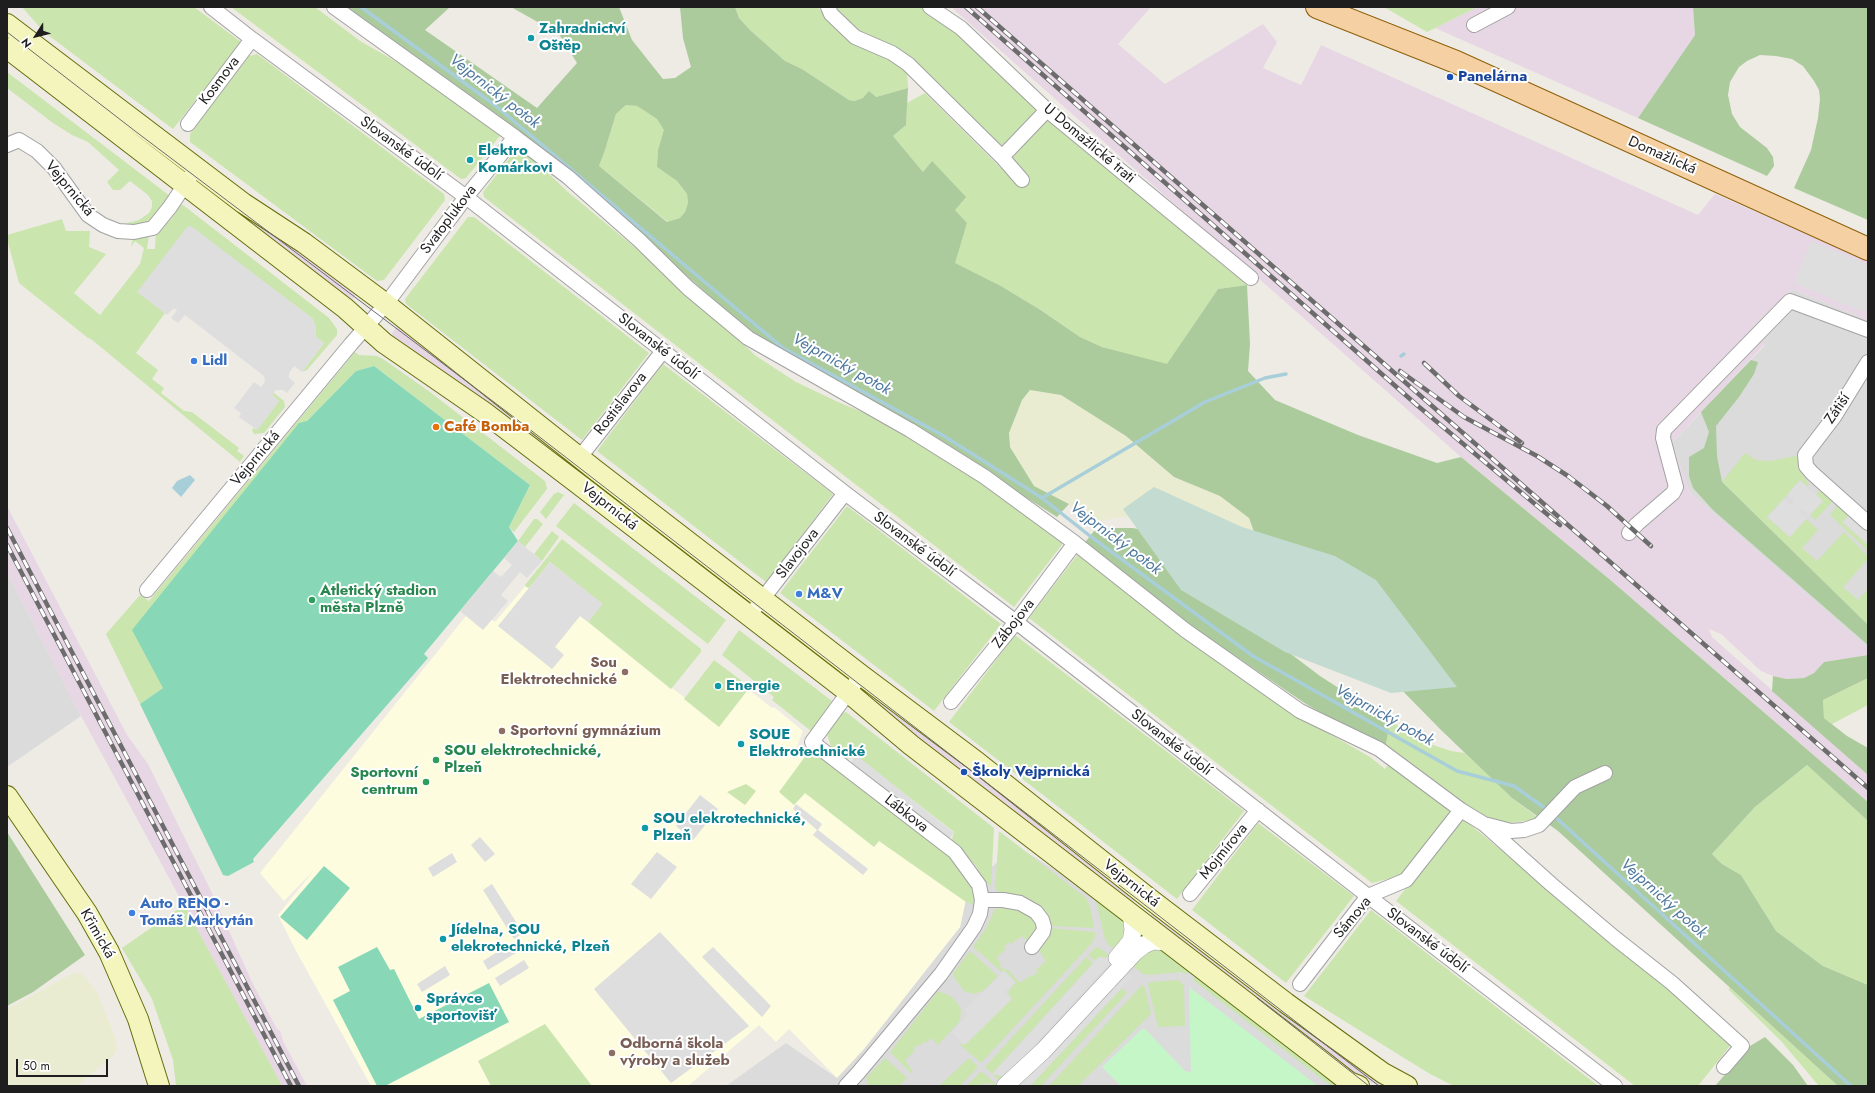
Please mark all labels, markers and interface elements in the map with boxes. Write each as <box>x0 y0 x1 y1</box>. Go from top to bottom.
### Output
north arrow <box>16 16 56 56</box>
place label: Zahradnictví Oštěp <box>539 20 625 55</box>
marker: Zahradnictví Oštěp <box>526 33 536 43</box>
text: N <box>17 35 35 51</box>
water label: Vejprnický potok <box>445 51 543 133</box>
street label: Kosmova <box>196 53 244 109</box>
place label: Panelárna <box>1458 68 1527 86</box>
marker: Panelárna <box>1445 72 1455 82</box>
street label: U Domažlické trati <box>1039 100 1139 188</box>
street label: Slovanské údolí <box>356 113 446 185</box>
street label: Domažlická <box>1625 133 1699 179</box>
place label: Elektro Komárkovi <box>478 142 553 177</box>
marker: Elektro Komárkovi <box>465 155 475 165</box>
street label: Vejprnická <box>41 158 97 220</box>
street label: Svatoplukova <box>417 182 481 258</box>
street label: Slovanské údolí <box>614 310 702 384</box>
water label: Vejprnický potok <box>788 330 894 400</box>
place label: Lidl <box>202 352 227 370</box>
marker: Lidl <box>189 356 199 366</box>
street label: Rostislavova <box>591 369 651 439</box>
street label: Zátiší <box>1821 390 1855 428</box>
place label: Café Bomba <box>444 418 529 436</box>
marker: Café Bomba <box>431 422 441 432</box>
street label: Vejprnická <box>228 428 284 490</box>
street label: Vejprnická <box>577 479 641 535</box>
water label: Vejprnický potok <box>1065 498 1165 580</box>
street label: Slovanské údolí <box>869 508 959 582</box>
street label: Slavojova <box>773 525 823 583</box>
place label: Atletický stadion města Plzně <box>320 582 437 617</box>
place label: M&V <box>807 585 843 603</box>
marker: M&V <box>794 589 804 599</box>
marker: Atletický stadion města Plzně <box>307 595 317 605</box>
street label: Zábojova <box>989 596 1039 652</box>
place label: Sou Elektrotechnické <box>501 654 617 689</box>
marker: Sou Elektrotechnické <box>620 667 630 677</box>
place label: Energie <box>726 677 780 695</box>
marker: Energie <box>713 681 723 691</box>
water label: Vejprnický potok <box>1331 681 1437 751</box>
street label: Slovanské údolí <box>1127 706 1215 780</box>
place label: Sportovní gymnázium <box>510 722 661 740</box>
marker: Sportovní gymnázium <box>497 726 507 736</box>
place label: SOUE Elektrotechnické <box>749 726 865 761</box>
marker: SOUE Elektrotechnické <box>736 739 746 749</box>
place label: SOU elektrotechnické, Plzeň <box>444 742 602 777</box>
marker: SOU elektrotechnické, Plzeň <box>431 755 441 765</box>
place label: Školy Vejprnická <box>972 763 1090 781</box>
place label: Sportovní centrum <box>350 764 418 799</box>
marker: Školy Vejprnická <box>959 767 969 777</box>
marker: Sportovní centrum <box>421 777 431 787</box>
street label: Lábkova <box>880 791 932 837</box>
place label: SOU elekrotechnické, Plzeň <box>653 810 806 845</box>
street label: Mojmírova <box>1196 821 1252 883</box>
marker: SOU elekrotechnické, Plzeň <box>640 823 650 833</box>
water label: Vejprnický potok <box>1616 855 1710 943</box>
street label: Vejprnická <box>1099 856 1163 912</box>
street label: Sámova <box>1330 893 1376 943</box>
place label: Auto RENO - Tomáš Markytán <box>140 895 253 930</box>
street label: Slovanské údolí <box>1382 904 1472 978</box>
street label: Křimická <box>76 906 118 962</box>
marker: Auto RENO - Tomáš Markytán <box>127 908 137 918</box>
place label: Jídelna, SOU elekrotechnické, Plzeň <box>451 921 610 956</box>
marker: Jídelna, SOU elekrotechnické, Plzeň <box>438 934 448 944</box>
place label: Správce sportovišť <box>426 990 497 1025</box>
marker: Správce sportovišť <box>413 1003 423 1013</box>
place label: Odborná škola výroby a služeb <box>620 1035 730 1070</box>
marker: Odborná škola výroby a služeb <box>607 1048 617 1058</box>
scale bar <box>18 1051 110 1077</box>
text: 50 m <box>23 1057 50 1075</box>

